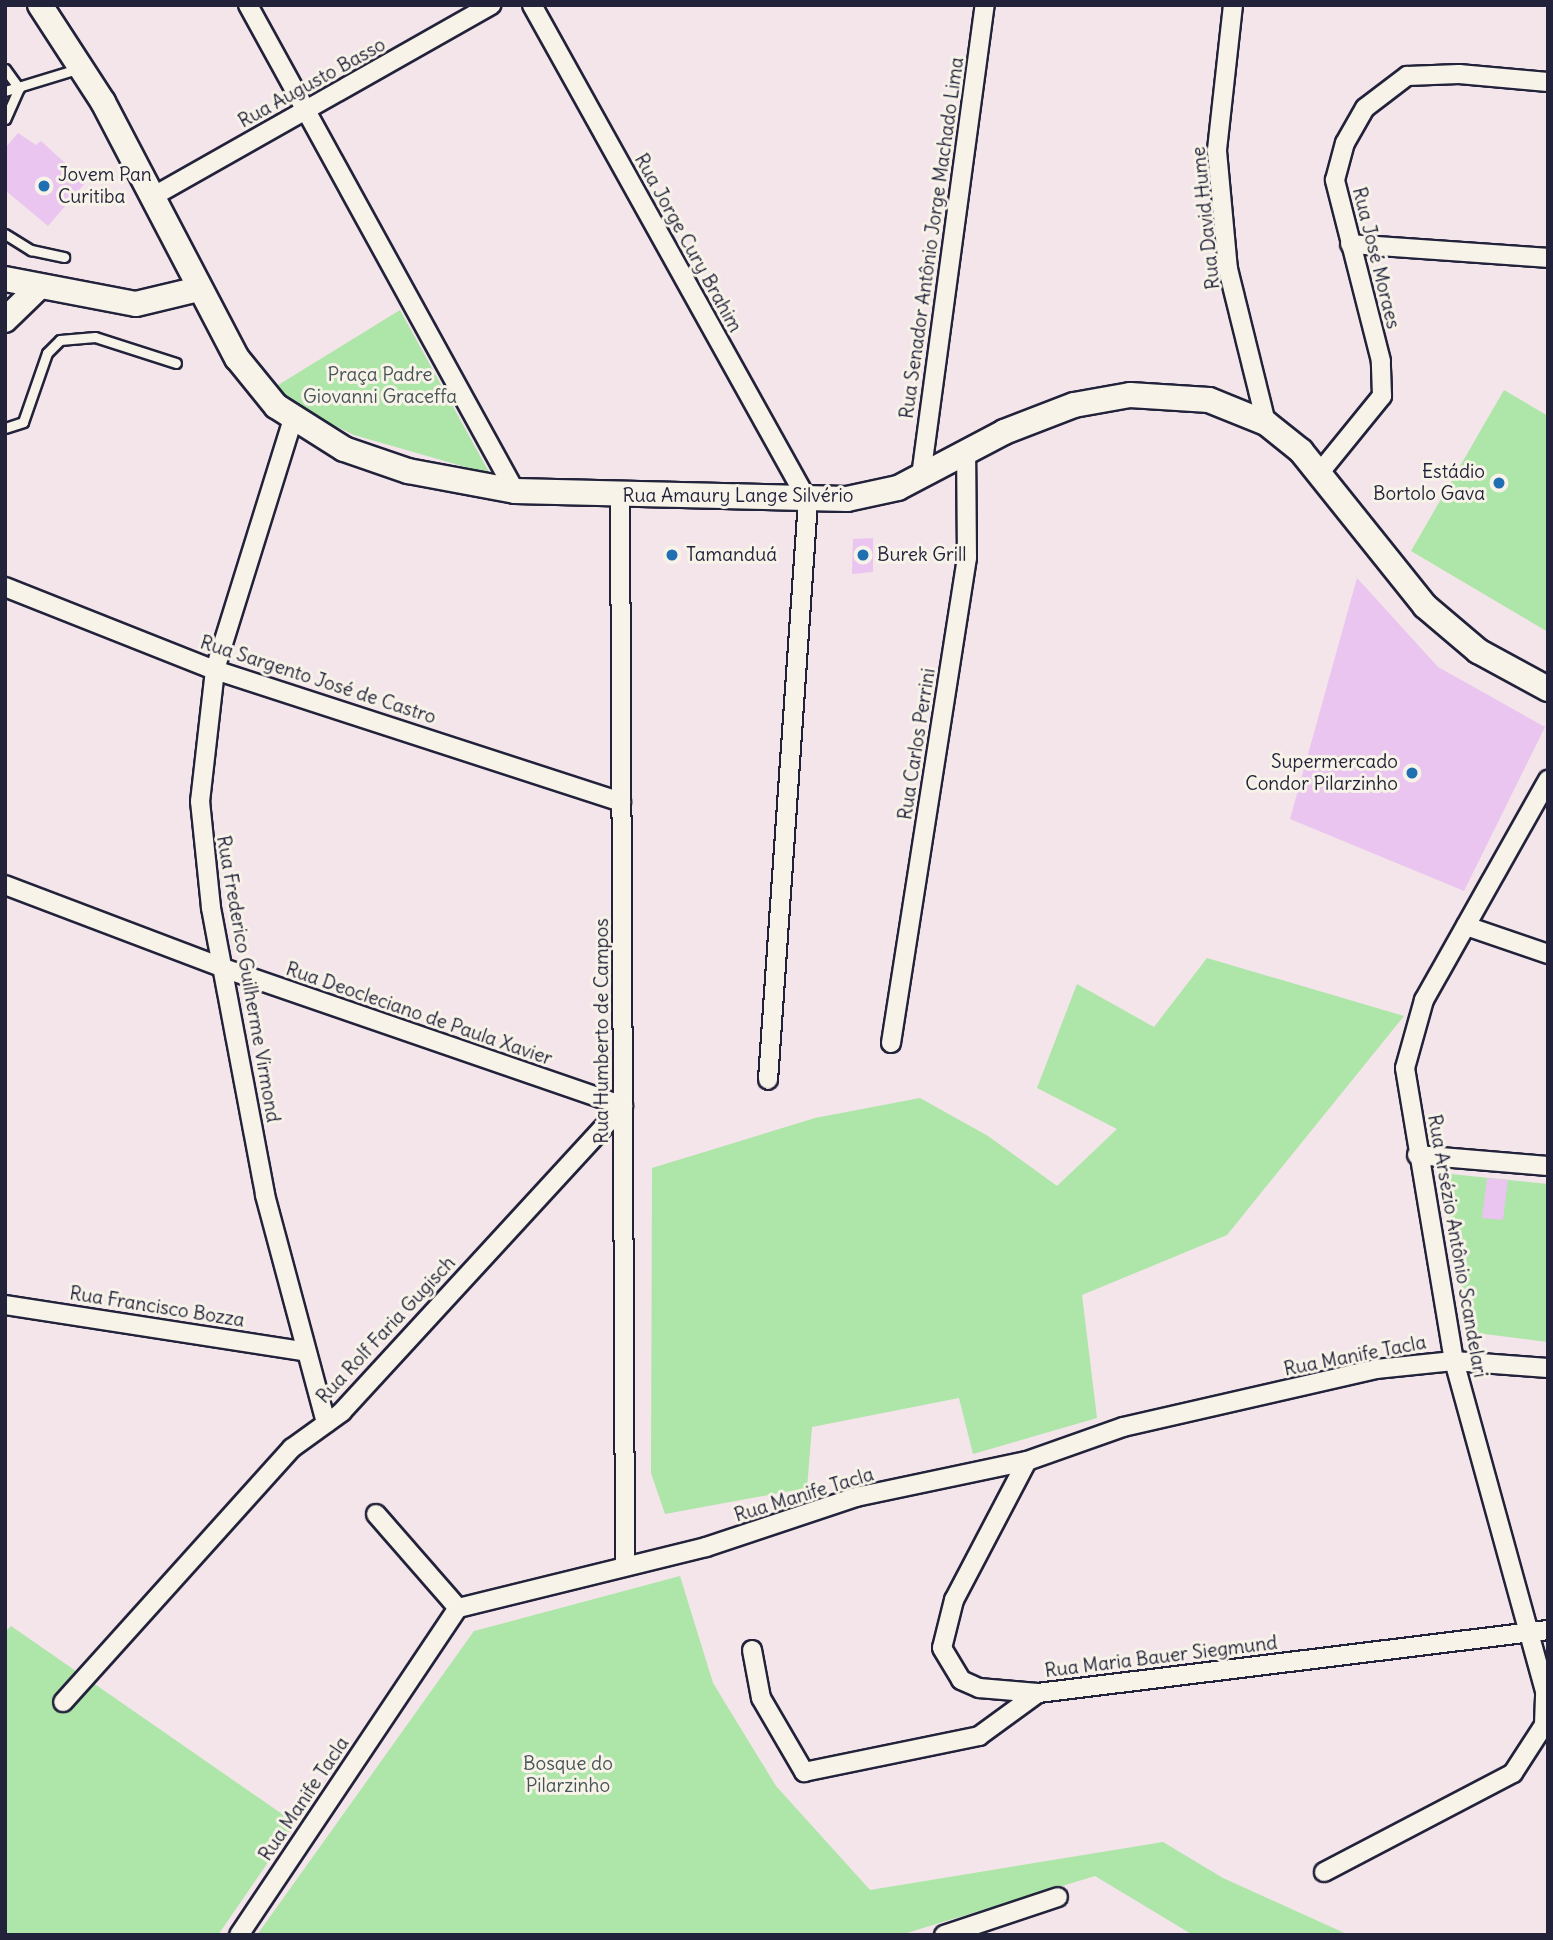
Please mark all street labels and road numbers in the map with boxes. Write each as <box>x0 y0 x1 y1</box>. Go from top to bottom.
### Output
street label: Rua Augusto Basso <box>234 33 390 133</box>
street label: Rua Senador Antônio Jorge Machado Lima <box>895 56 969 420</box>
street label: Rua David Hume <box>1187 145 1225 291</box>
street label: Rua Jorge Cury Brahim <box>629 150 747 336</box>
street label: Rua José Moraes <box>1347 185 1405 331</box>
street label: Rua Amaury Lange Silvério <box>623 485 853 507</box>
street label: Rua Sargento José de Castro <box>197 631 439 729</box>
street label: Rua Carlos Perrini <box>894 666 940 822</box>
street label: Rua Frederico Guilherme Virmond <box>212 834 284 1124</box>
street label: Rua Humberto de Campos <box>591 918 613 1144</box>
street label: Rua Deocleciano de Paula Xavier <box>283 958 555 1070</box>
street label: Rua Arsézio Antônio Scandelari <box>1423 1113 1491 1379</box>
street label: Rua Rolf Faria Gugisch <box>312 1252 460 1408</box>
street label: Rua Francisco Bozza <box>68 1282 246 1332</box>
street label: Rua Manife Tacla <box>1282 1331 1428 1381</box>
street label: Rua Manife Tacla <box>732 1463 876 1527</box>
street label: Rua Maria Bauer Siegmund <box>1043 1631 1279 1683</box>
street label: Rua Manife Tacla <box>254 1733 354 1865</box>

